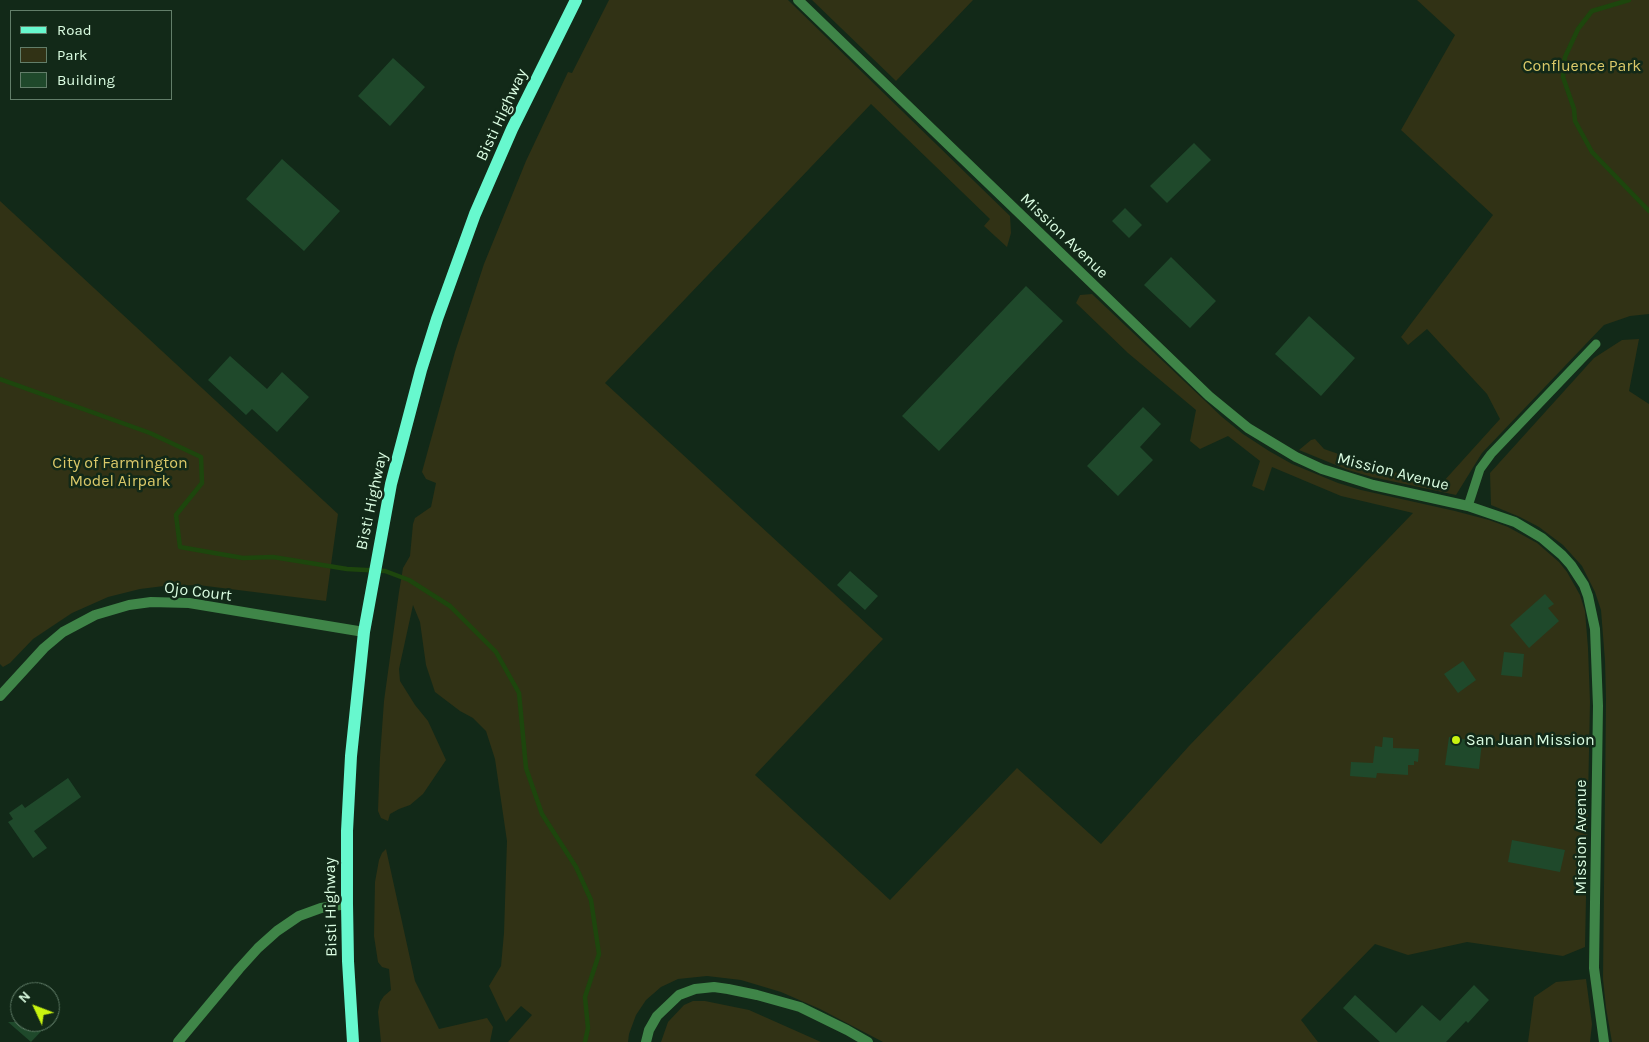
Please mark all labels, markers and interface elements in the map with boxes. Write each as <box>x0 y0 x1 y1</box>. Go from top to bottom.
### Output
legend <box>10 10 172 100</box>
text: Road <box>57 21 92 39</box>
text: Park <box>57 46 87 64</box>
park label: Confluence Park <box>1523 56 1641 76</box>
street label: Bisti Highway <box>472 66 532 164</box>
text: Building <box>57 71 115 89</box>
street label: Mission Avenue <box>1016 189 1112 283</box>
street label: Mission Avenue <box>1335 449 1451 495</box>
street label: Bisti Highway <box>352 450 392 552</box>
park label: City of Farmington Model Airpark <box>52 453 188 491</box>
street label: Ojo Court <box>163 578 233 606</box>
place label: San Juan Mission <box>1466 730 1595 750</box>
marker: San Juan Mission <box>1450 734 1462 746</box>
street label: Mission Avenue <box>1571 780 1591 894</box>
street label: Bisti Highway <box>321 857 341 957</box>
north arrow <box>10 982 60 1032</box>
text: N <box>15 988 34 1007</box>

